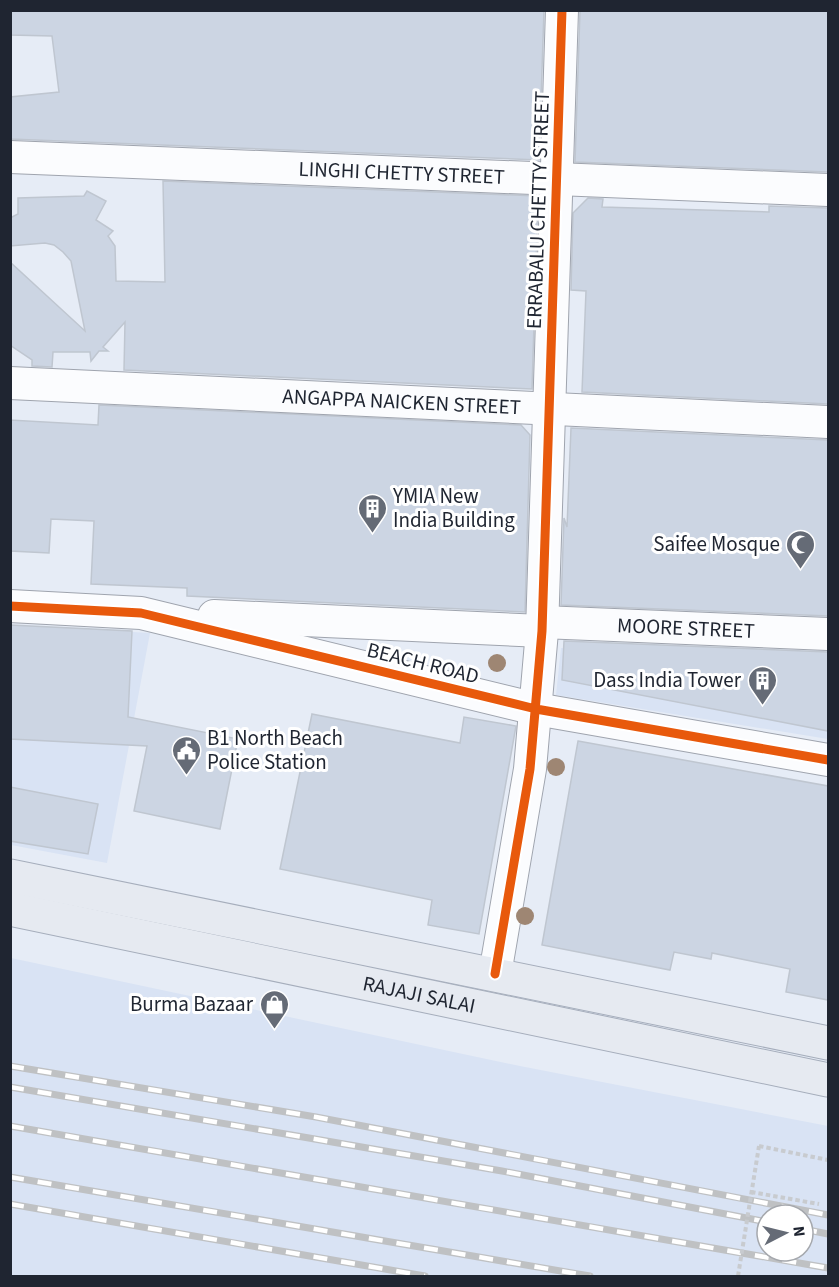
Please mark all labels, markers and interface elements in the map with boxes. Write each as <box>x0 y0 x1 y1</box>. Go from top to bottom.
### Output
street label: ERRABALU CHETTY STREET <box>519 91 557 329</box>
street label: LINGHI CHETTY STREET <box>298 154 505 192</box>
street label: ANGAPPA NAICKEN STREET <box>282 381 522 422</box>
place label: YMIA New India Building <box>392 481 515 535</box>
building icon: YMIA New India Building <box>356 492 388 534</box>
mosque icon: Saifee Mosque <box>785 528 817 570</box>
place label: Saifee Mosque <box>653 529 780 559</box>
street label: MOORE STREET <box>616 610 755 646</box>
street label: BEACH ROAD <box>364 635 482 691</box>
building icon: Dass India Tower <box>746 664 778 706</box>
place label: Dass India Tower <box>593 665 742 695</box>
place label: B1 North Beach Police Station <box>207 723 343 777</box>
public building icon: B1 North Beach Police Station <box>170 734 202 776</box>
street label: RAJAJI SALAI <box>360 968 478 1021</box>
shop icon: Burma Bazaar <box>258 988 290 1030</box>
place label: Burma Bazaar <box>130 989 254 1019</box>
north arrow <box>755 1203 815 1263</box>
text: N <box>787 1225 810 1238</box>

